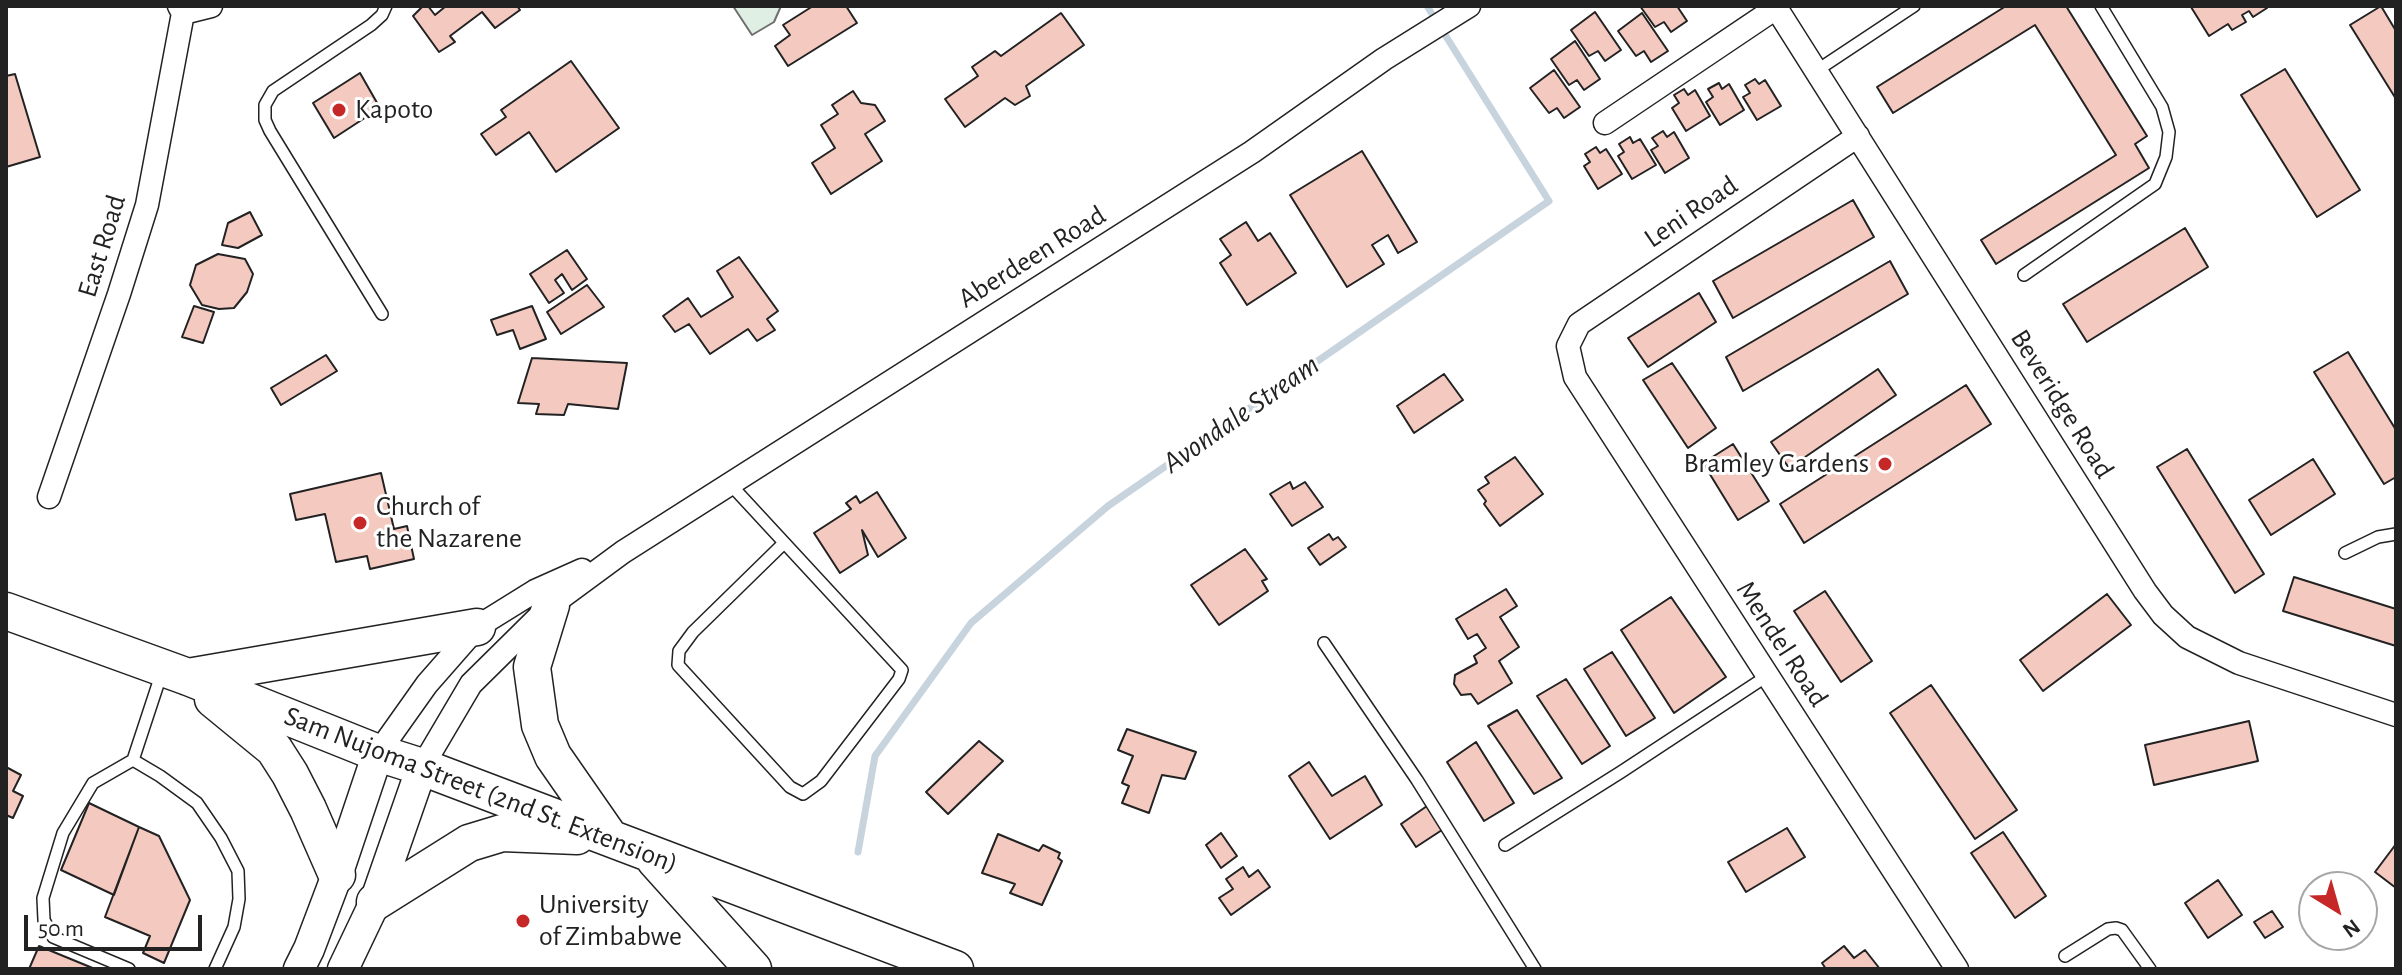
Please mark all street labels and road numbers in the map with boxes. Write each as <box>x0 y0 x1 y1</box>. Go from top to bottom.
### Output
street label: Leni Road <box>1638 169 1744 255</box>
street label: East Road <box>71 191 133 301</box>
street label: Aberdeen Road <box>952 198 1112 316</box>
street label: Beveridge Road <box>2003 323 2121 485</box>
street label: Mendel Road <box>1729 575 1835 713</box>
street label: Sam Nujoma Street (2nd St. Extension) <box>280 699 682 881</box>

